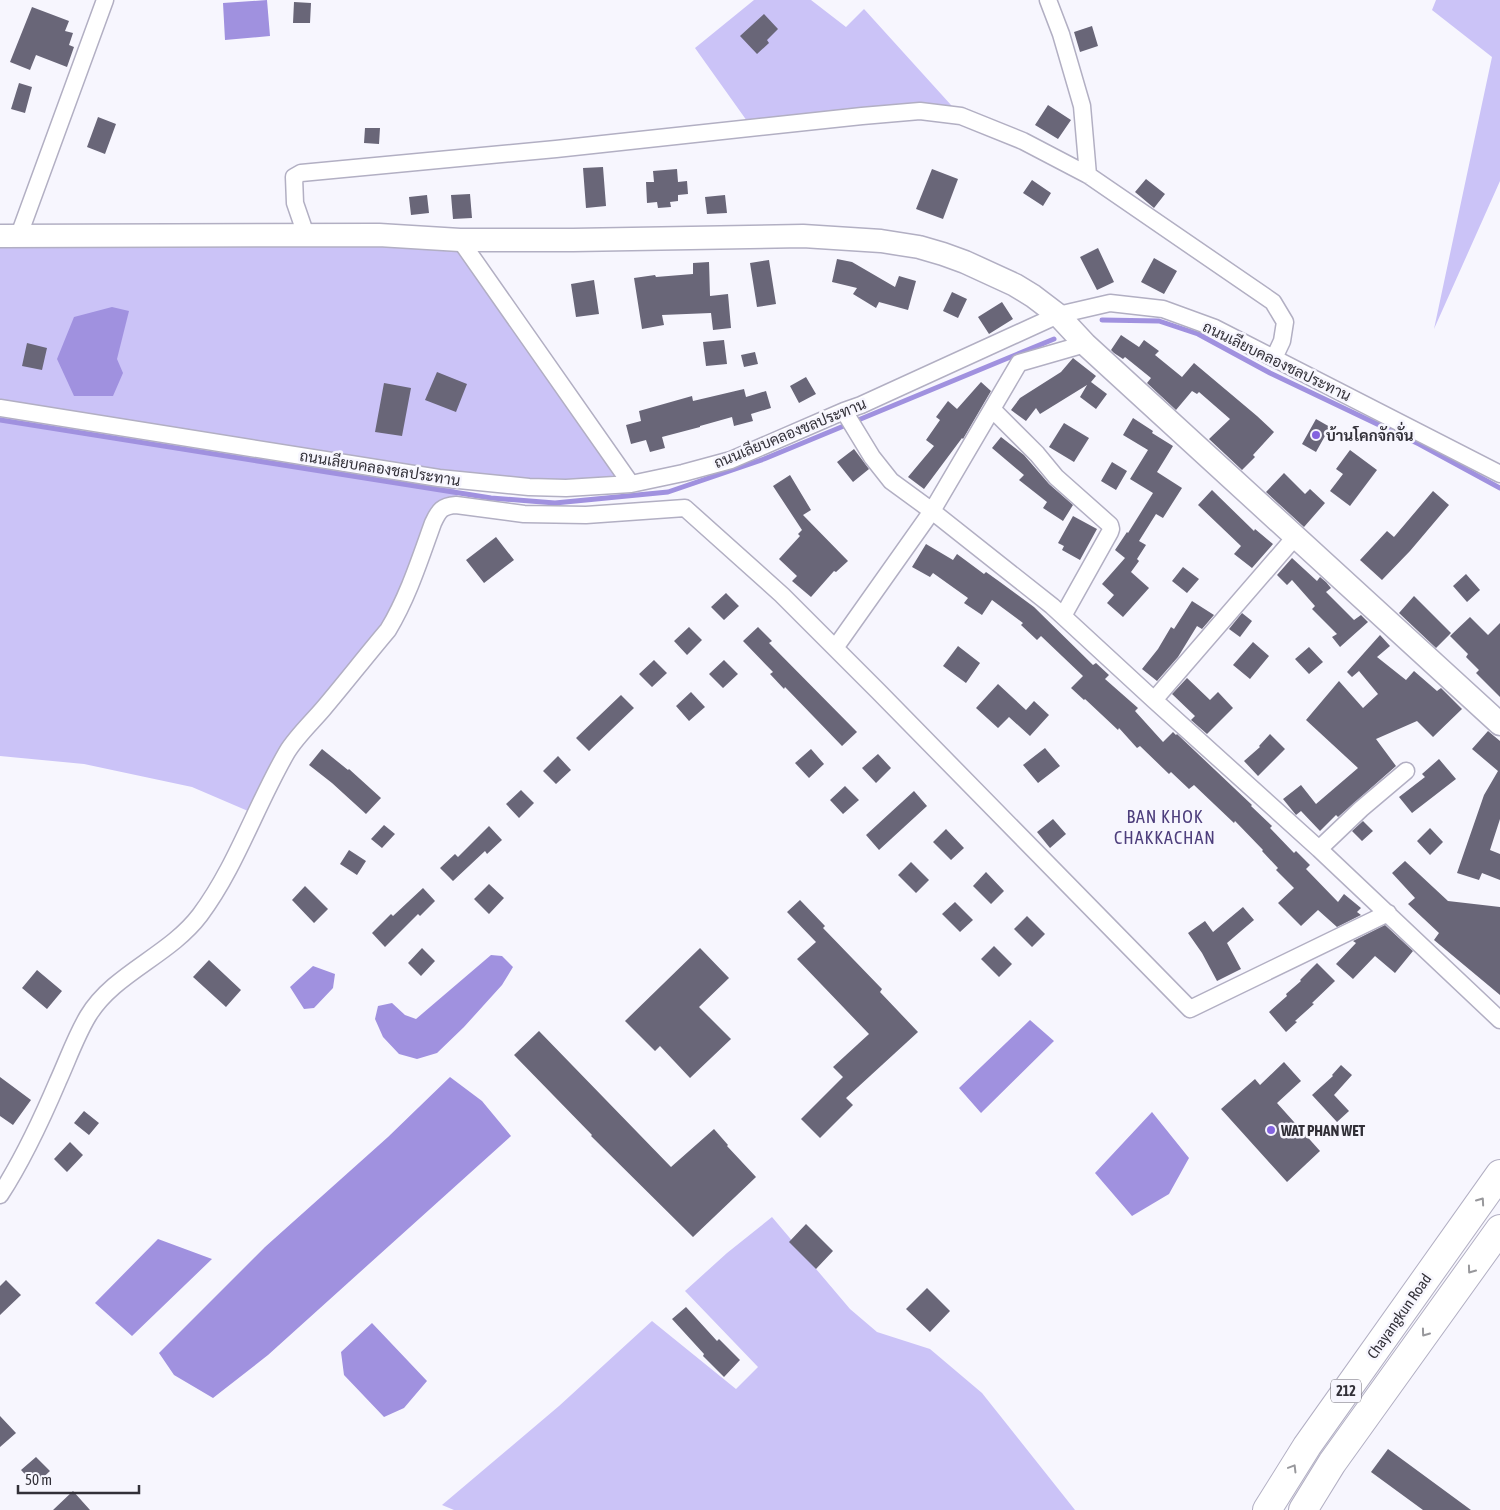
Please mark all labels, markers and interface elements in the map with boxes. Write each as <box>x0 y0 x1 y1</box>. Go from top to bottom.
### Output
street label: ถนนเลียบคลองชลประทาน <box>1200 317 1354 404</box>
street label: ถนนเลียบคลองชลประทาน <box>711 394 868 471</box>
place label: บ้านโคกจักจั่น <box>1326 421 1414 444</box>
marker: บ้านโคกจักจั่น <box>1310 429 1322 441</box>
street label: ถนนเลียบคลองชลประทาน <box>298 446 462 489</box>
district label: BAN KHOK CHAKKACHAN <box>1114 806 1216 848</box>
place label: WAT PHAN WET <box>1280 1122 1366 1139</box>
marker: WAT PHAN WET <box>1265 1124 1277 1136</box>
one-way arrow <box>1475 1197 1484 1207</box>
one-way arrow <box>1468 1264 1477 1274</box>
street label: Chayangkun Road <box>1363 1270 1435 1362</box>
one-way arrow <box>1422 1328 1431 1337</box>
road number: 212 <box>1331 1380 1361 1402</box>
scale bar <box>18 1462 139 1494</box>
one-way arrow <box>1286 1465 1296 1474</box>
text: 50 m <box>25 1471 52 1488</box>

